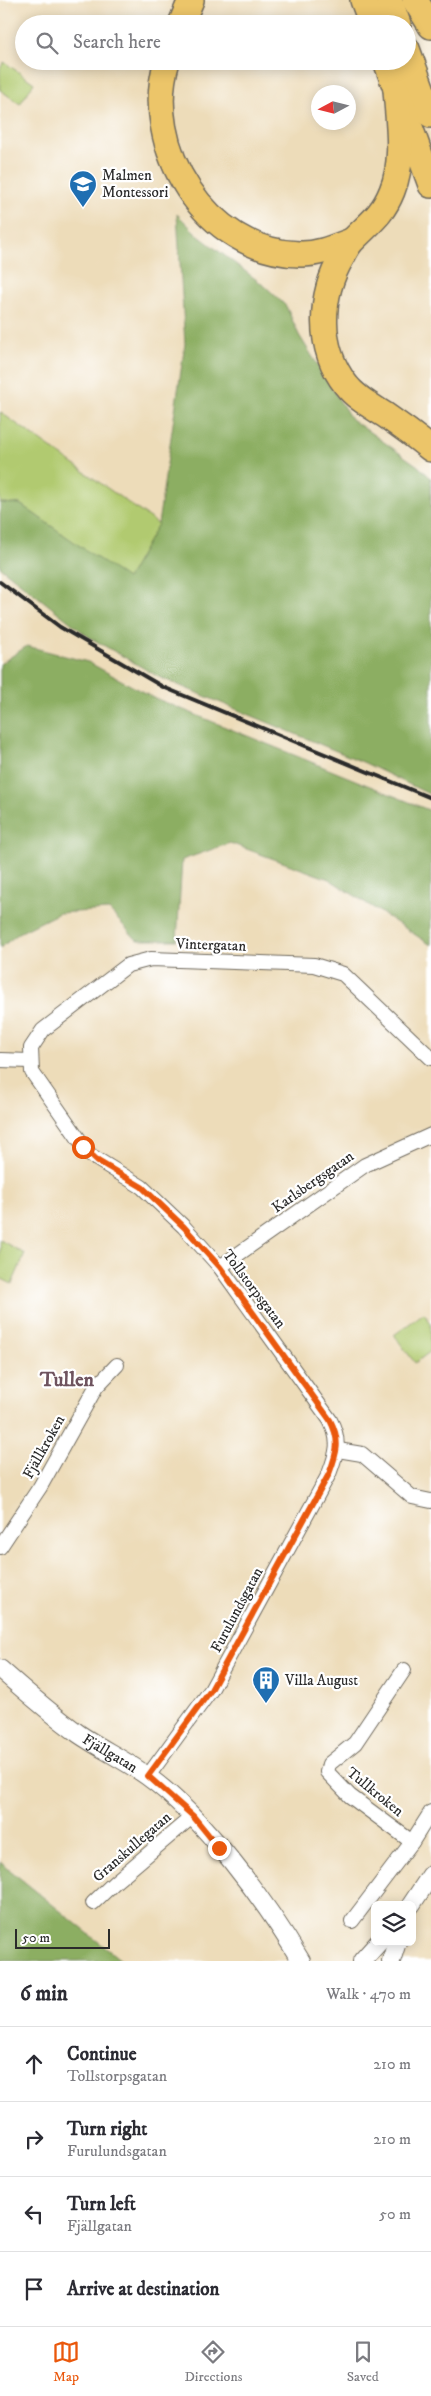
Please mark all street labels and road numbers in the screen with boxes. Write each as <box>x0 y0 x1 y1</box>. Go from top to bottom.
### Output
street label: Vintergatan <box>175 934 247 956</box>
street label: Karlsbergsgatan <box>268 1147 358 1217</box>
street label: Tollstorpsgatan <box>218 1246 290 1332</box>
street label: Fjällkroken <box>19 1412 69 1482</box>
street label: Furulundsgatan <box>207 1564 267 1656</box>
street label: Fjällgatan <box>79 1729 142 1777</box>
street label: Tullkroken <box>343 1763 408 1821</box>
street label: Granskullegatan <box>89 1808 175 1886</box>

